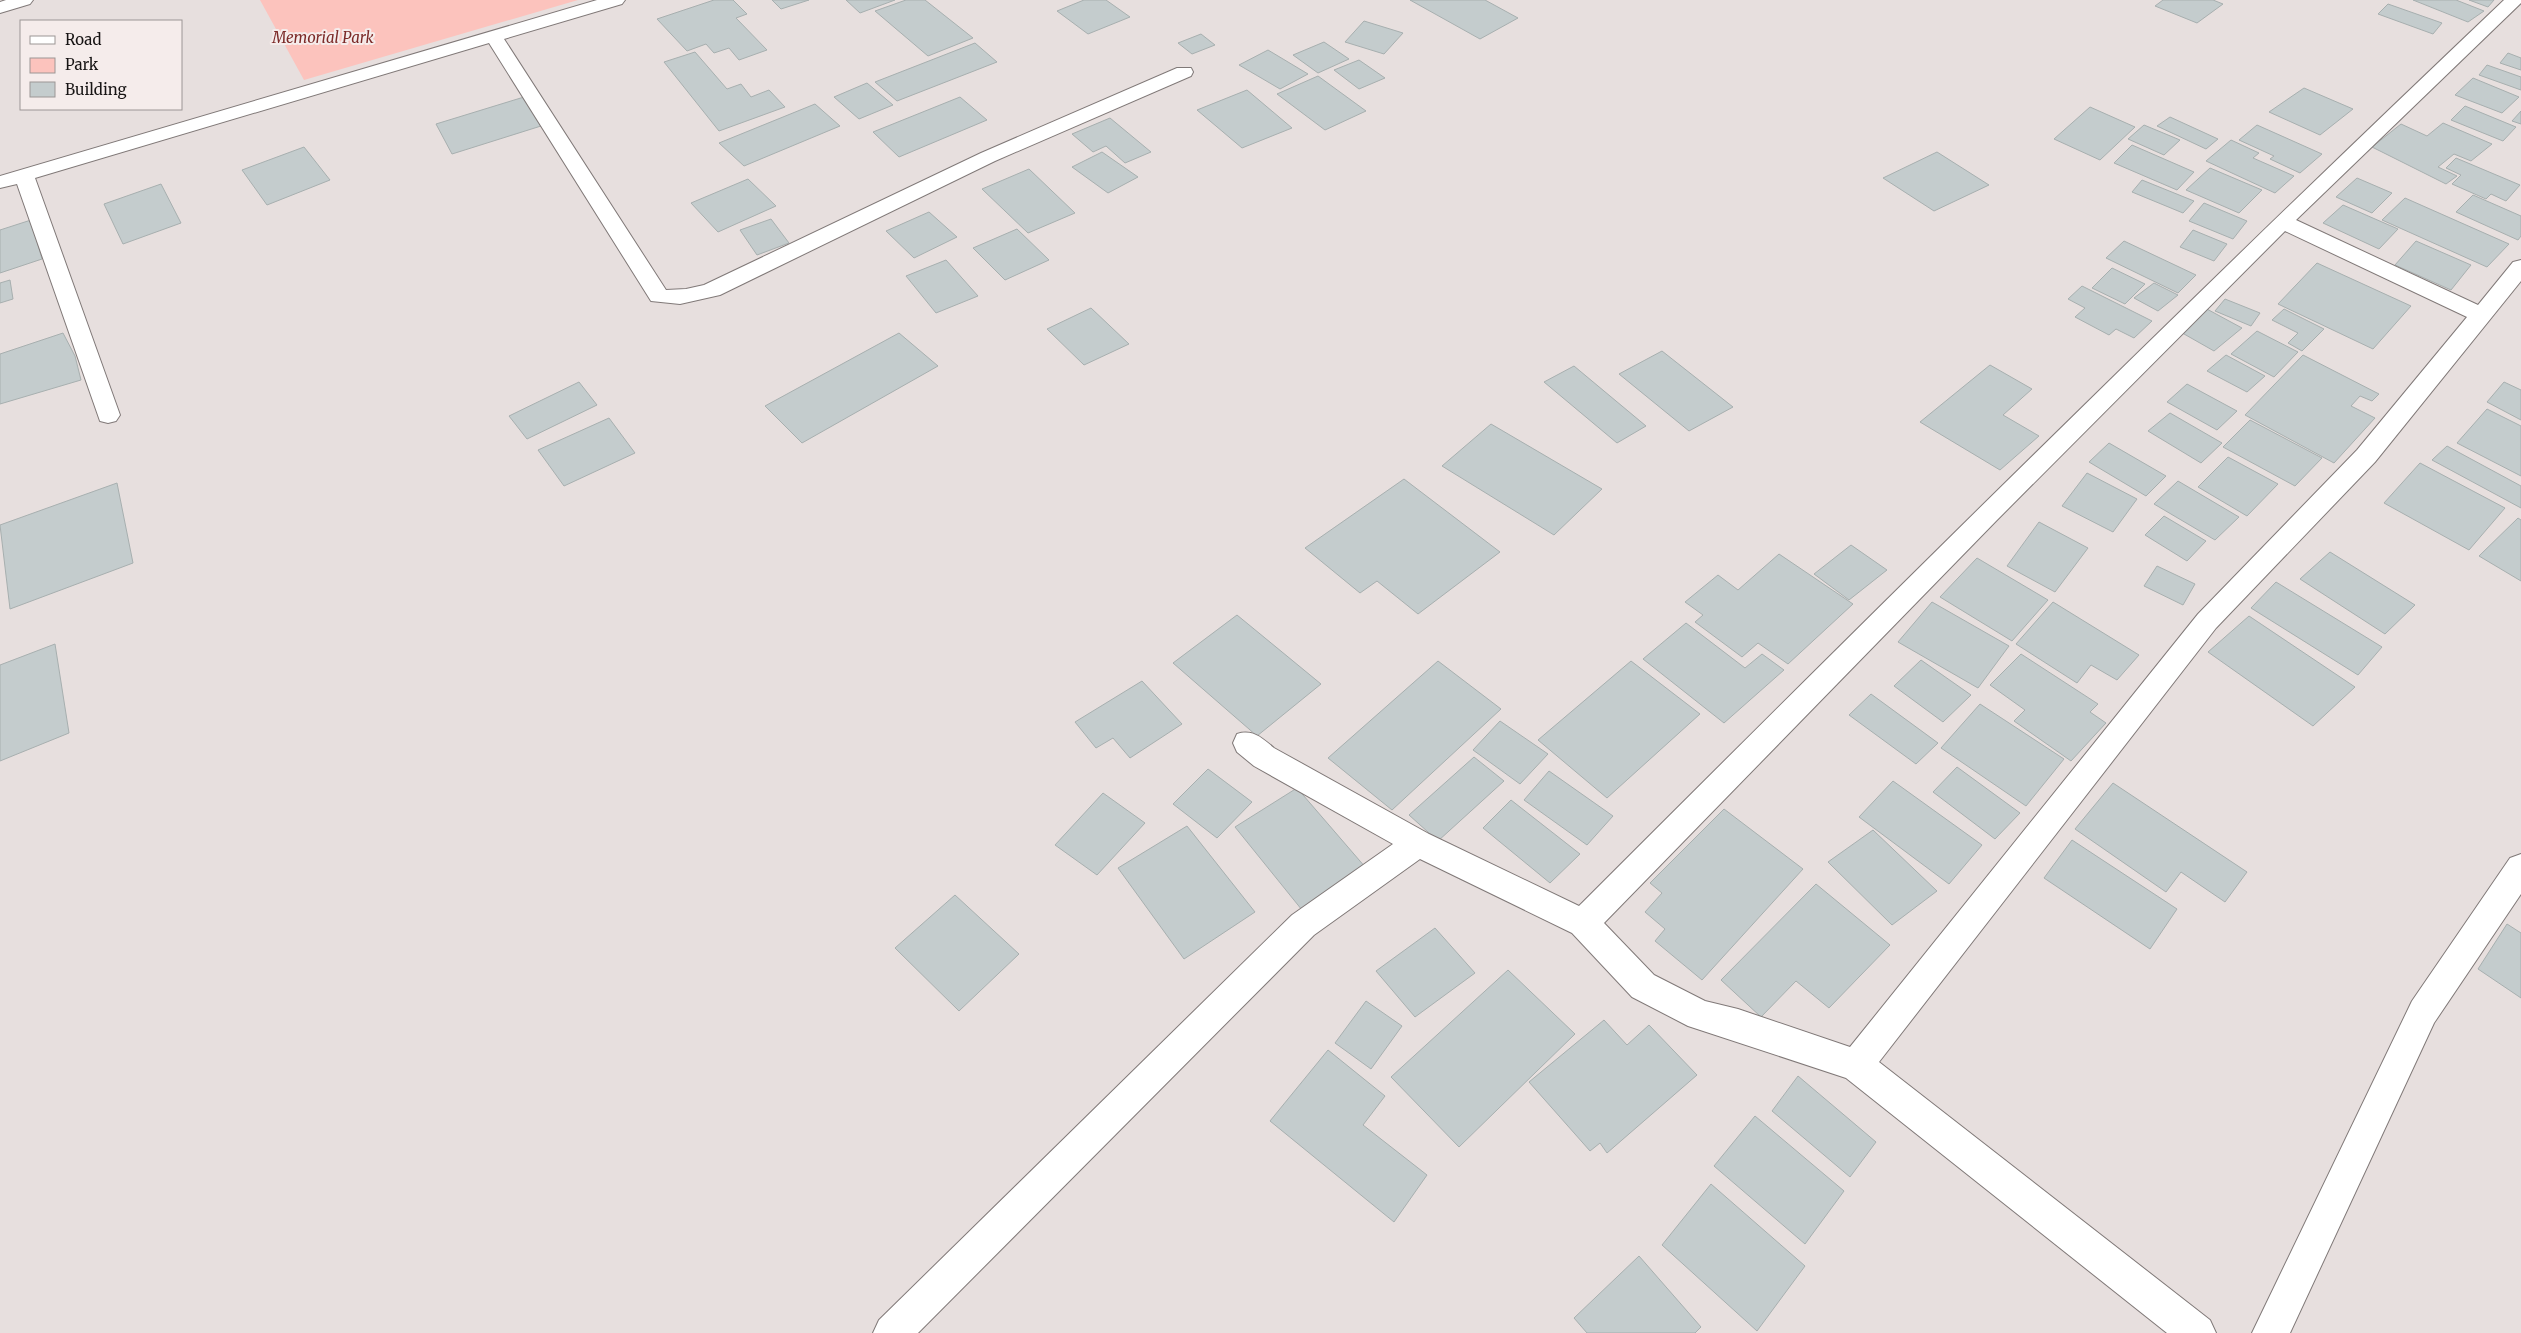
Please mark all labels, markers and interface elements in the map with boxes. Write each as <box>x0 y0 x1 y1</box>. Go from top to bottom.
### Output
legend <box>20 20 182 110</box>
park label: Memorial Park <box>271 28 375 47</box>
text: Road <box>65 30 101 49</box>
text: Park <box>65 55 99 74</box>
text: Building <box>65 80 127 99</box>

